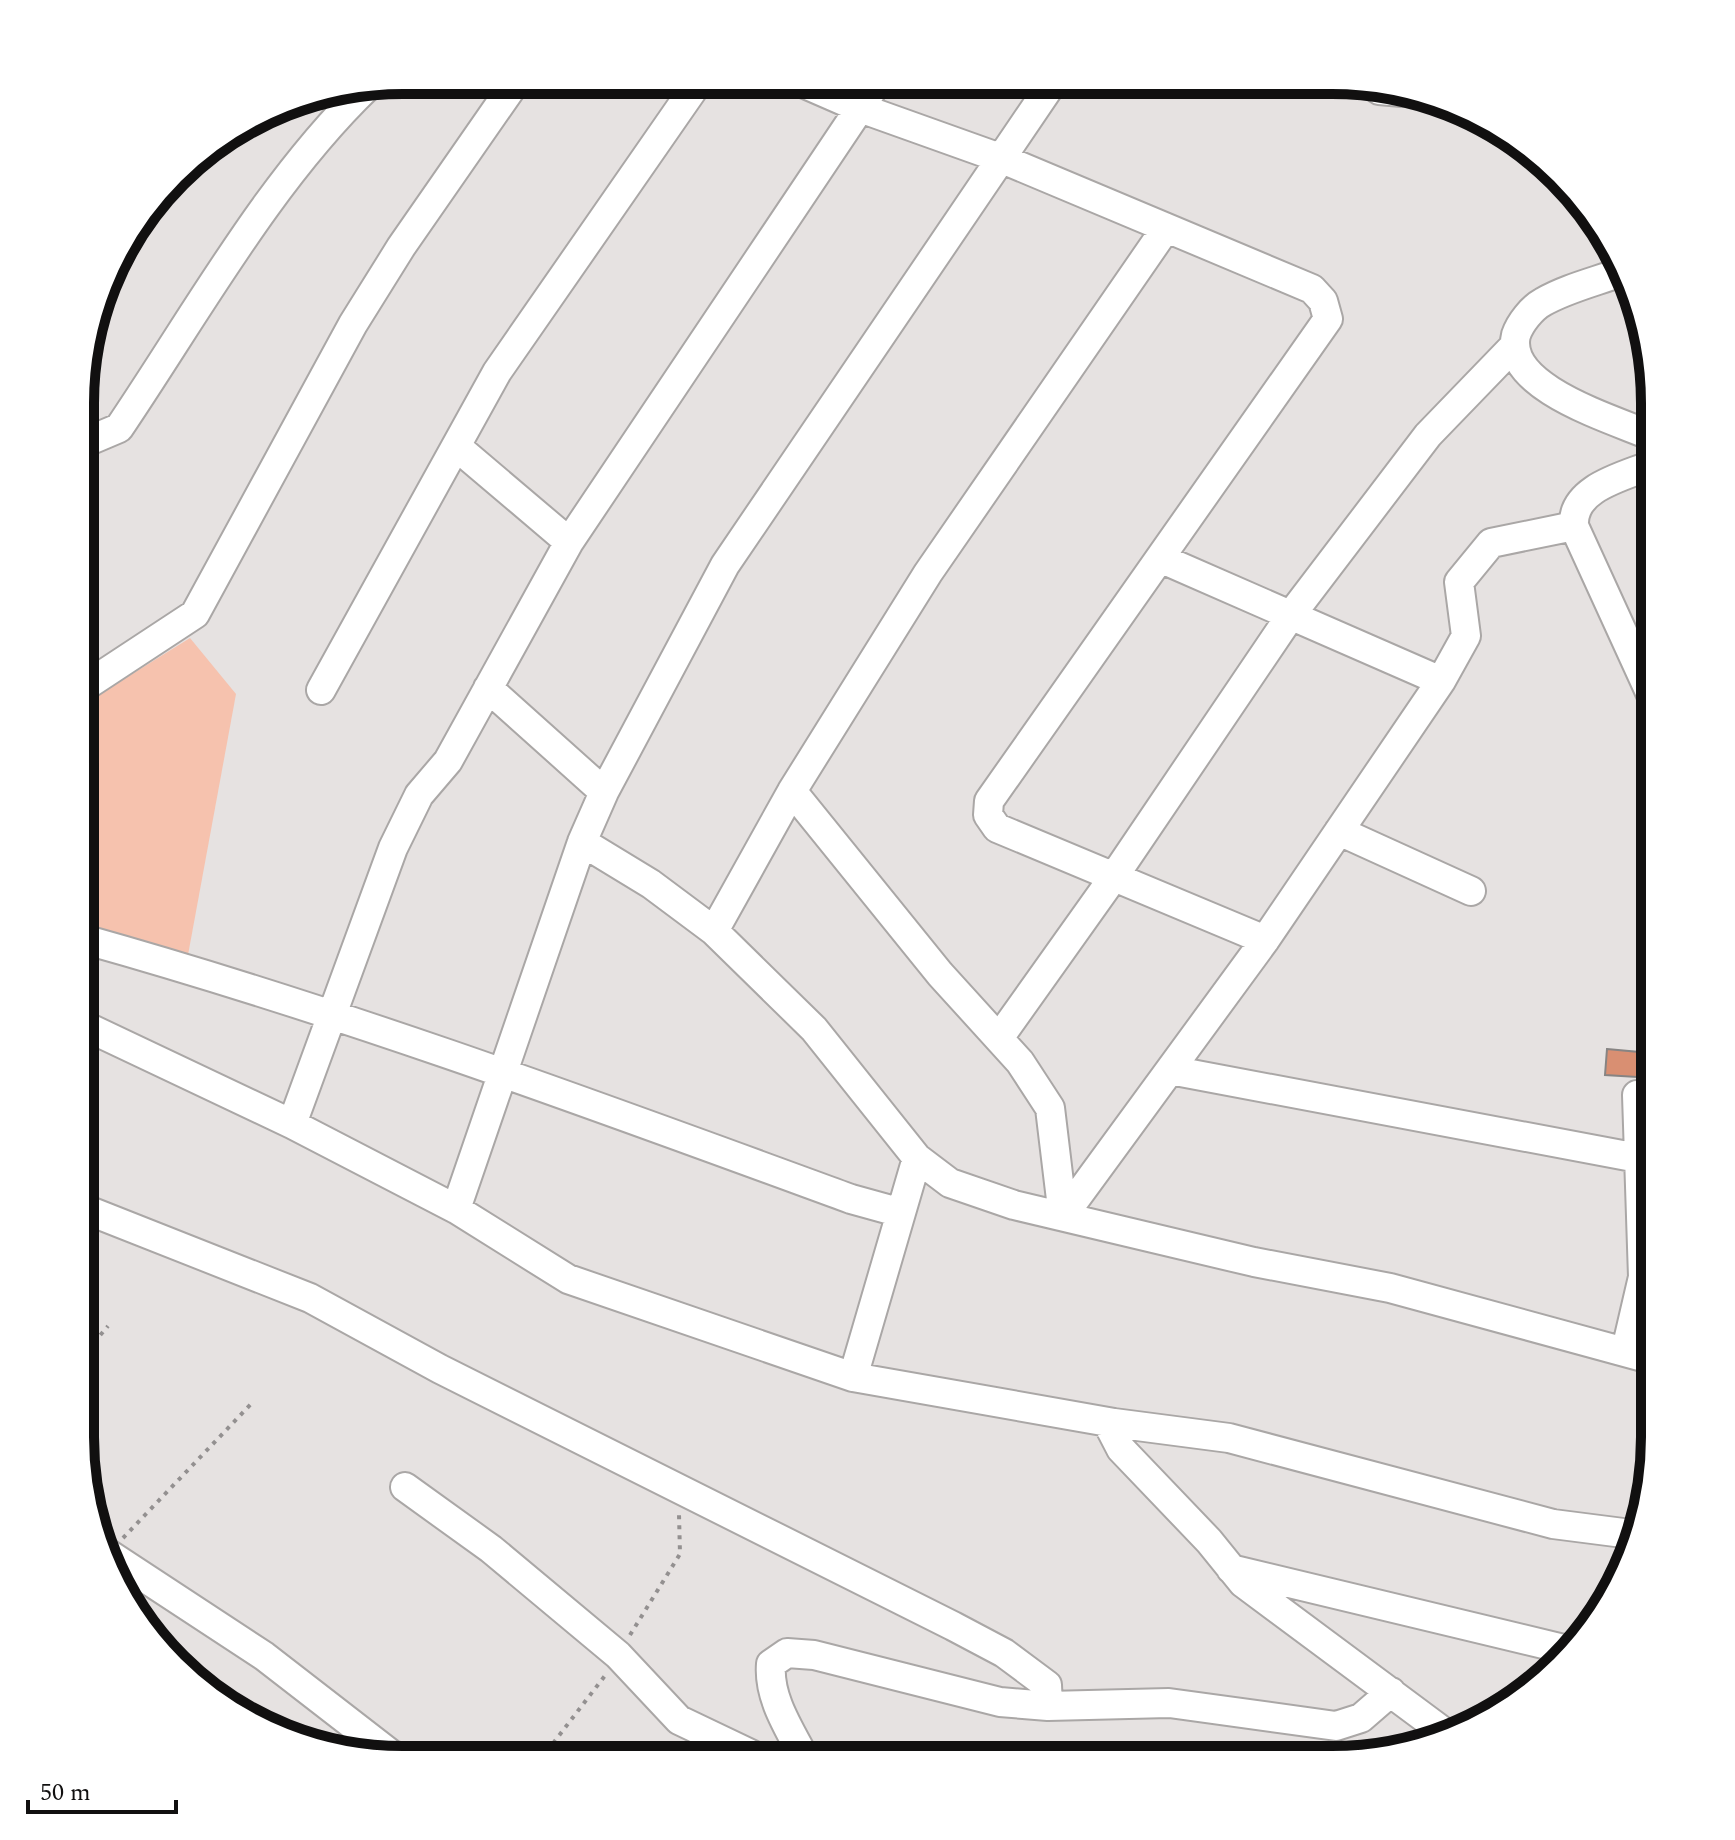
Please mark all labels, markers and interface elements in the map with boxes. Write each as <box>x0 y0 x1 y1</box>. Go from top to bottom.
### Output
scale bar <box>28 1764 176 1814</box>
text: 50 m <box>40 1775 91 1811</box>

